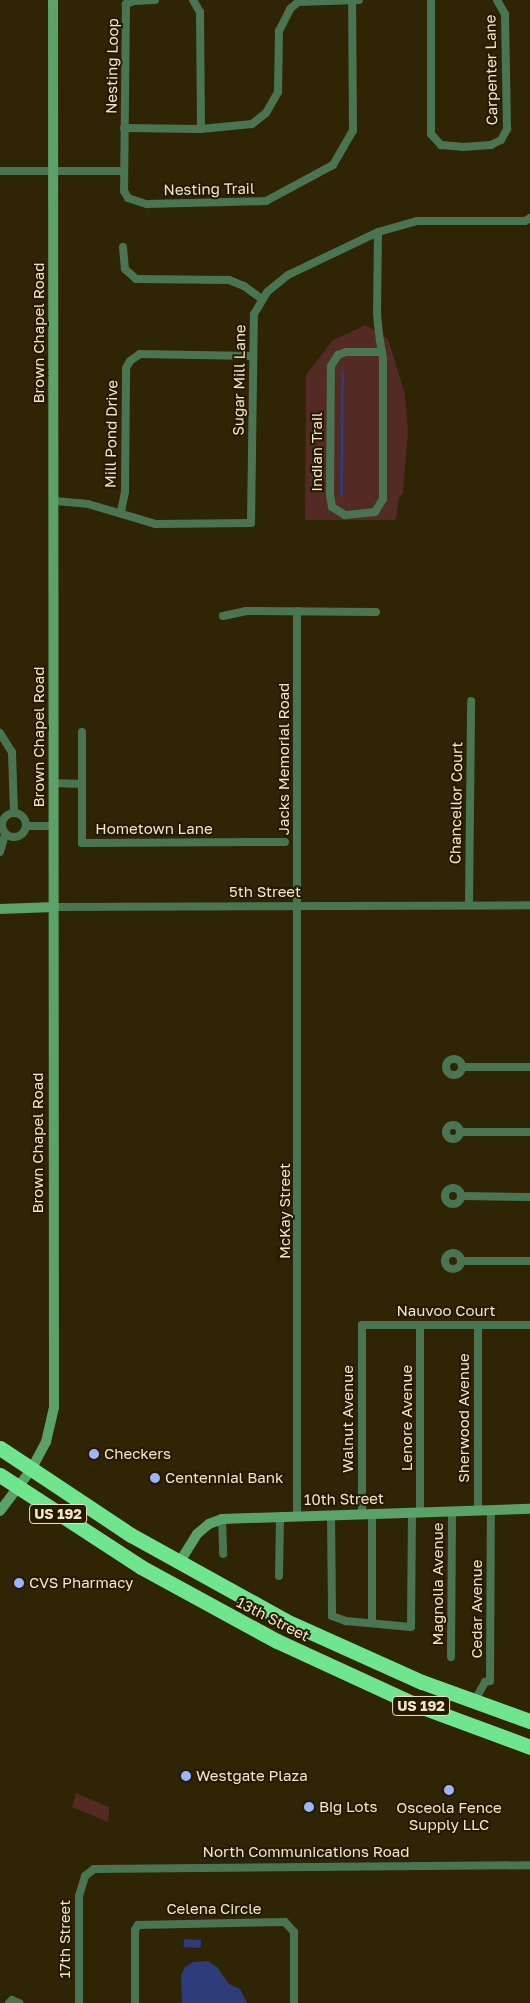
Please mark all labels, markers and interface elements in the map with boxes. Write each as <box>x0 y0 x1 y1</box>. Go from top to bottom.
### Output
street label: Carpenter Lane <box>481 14 501 126</box>
street label: Nesting Loop <box>102 18 122 114</box>
street label: Nesting Trail <box>163 179 255 199</box>
street label: Brown Chapel Road <box>30 263 48 403</box>
street label: Sugar Mill Lane <box>229 324 249 436</box>
street label: Mill Pond Drive <box>101 380 121 488</box>
street label: Indian Trail <box>308 412 326 492</box>
street label: Brown Chapel Road <box>30 667 48 807</box>
street label: Jacks Memorial Road <box>275 683 293 835</box>
street label: Chancellor Court <box>446 742 466 864</box>
street label: Hometown Lane <box>95 820 213 838</box>
street label: 5th Street <box>229 883 301 901</box>
street label: Brown Chapel Road <box>29 1073 47 1213</box>
street label: McKay Street <box>276 1163 294 1259</box>
street label: Nauvoo Court <box>396 1302 496 1320</box>
street label: Sherwood Avenue <box>455 1353 473 1483</box>
street label: Walnut Avenue <box>339 1365 357 1473</box>
street label: Lenore Avenue <box>398 1365 416 1471</box>
place label: Checkers <box>104 1445 171 1463</box>
marker: Checkers <box>88 1448 100 1460</box>
place label: Centennial Bank <box>165 1469 283 1487</box>
marker: Centennial Bank <box>149 1472 161 1484</box>
street label: 10th Street <box>304 1489 384 1509</box>
road number: US 192 <box>28 1502 88 1526</box>
street label: Magnolia Avenue <box>429 1523 447 1645</box>
street label: Cedar Avenue <box>468 1559 486 1659</box>
place label: CVS Pharmacy <box>29 1574 133 1592</box>
marker: CVS Pharmacy <box>13 1577 25 1589</box>
street label: 13th Street <box>234 1593 312 1645</box>
road number: US 192 <box>391 1694 451 1718</box>
place label: Westgate Plaza <box>196 1767 308 1785</box>
marker: Westgate Plaza <box>180 1770 192 1782</box>
marker: Osceola Fence Supply LLC <box>443 1784 455 1796</box>
place label: Big Lots <box>319 1798 377 1816</box>
place label: Osceola Fence Supply LLC <box>396 1798 502 1833</box>
marker: Big Lots <box>303 1801 315 1813</box>
street label: North Communications Road <box>203 1843 409 1861</box>
street label: 17th Street <box>56 1900 74 1978</box>
street label: Celena Circle <box>166 1900 262 1918</box>

